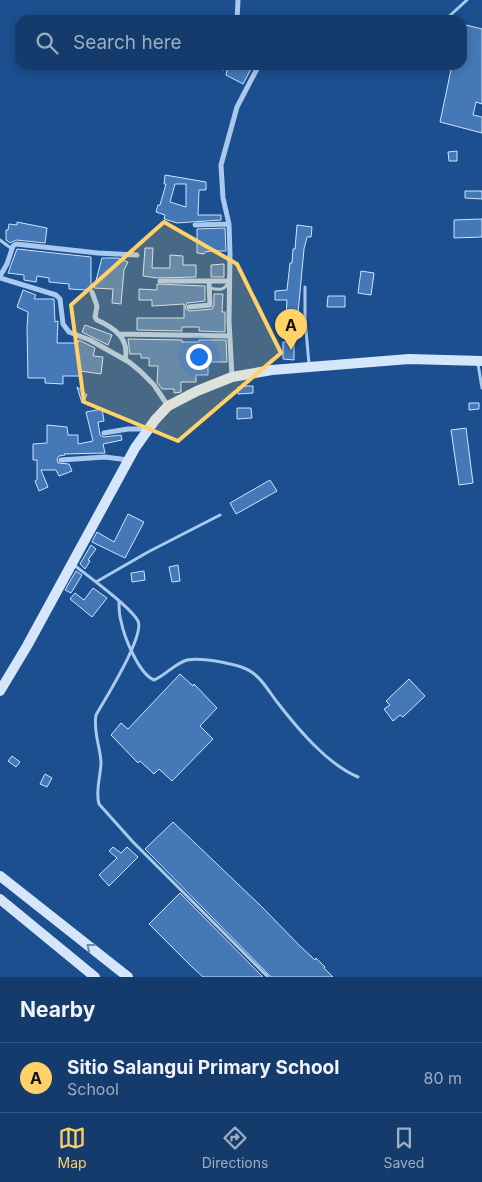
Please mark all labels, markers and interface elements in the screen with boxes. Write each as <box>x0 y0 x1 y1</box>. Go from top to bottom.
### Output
search box <box>15 15 467 70</box>
icon: search <box>33 29 61 57</box>
text: Search here <box>73 31 182 54</box>
pin: A <box>275 309 307 350</box>
your location <box>186 344 212 370</box>
one-way arrow <box>86 943 95 952</box>
text: Nearby <box>20 997 95 1022</box>
text: Sitio Salangui Primary School <box>67 1056 339 1079</box>
text: A <box>30 1068 42 1088</box>
text: 80 m <box>423 1068 462 1088</box>
text: School <box>67 1079 119 1099</box>
tab: Map <box>58 1124 87 1171</box>
tab: Directions <box>202 1124 268 1171</box>
tab: Saved <box>383 1124 424 1171</box>

